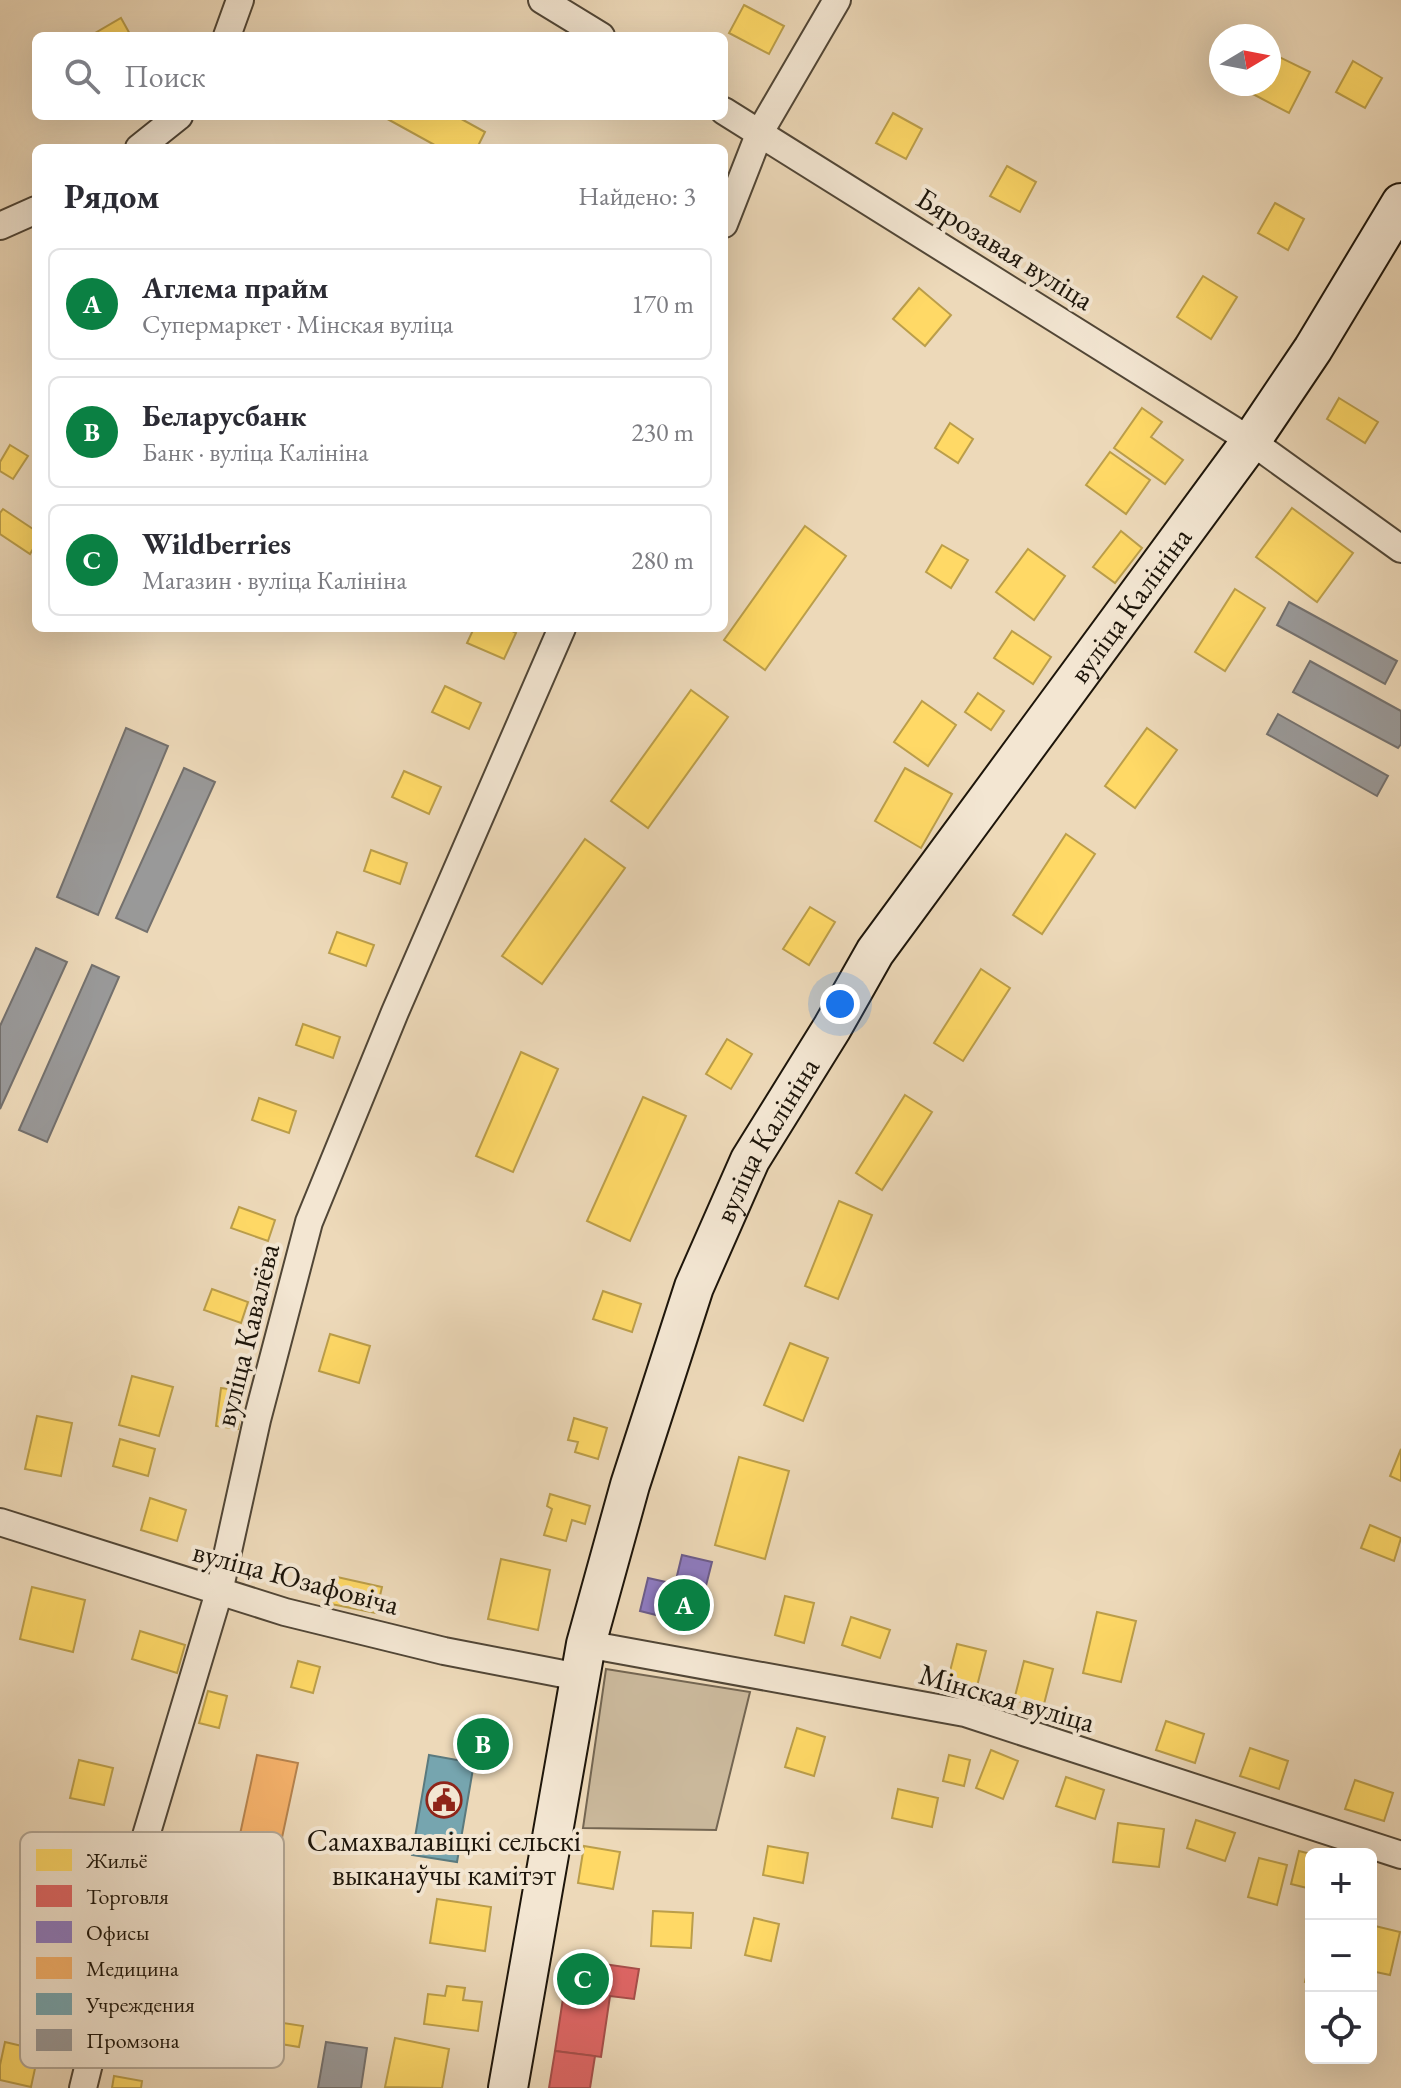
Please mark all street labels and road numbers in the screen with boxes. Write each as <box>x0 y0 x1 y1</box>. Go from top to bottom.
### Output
street label: Бярозавая вуліца <box>909 178 1101 319</box>
street label: вуліца Калініна <box>1060 519 1200 691</box>
street label: вуліца Калініна <box>705 1050 828 1229</box>
street label: вуліца Кавалёва <box>205 1239 288 1430</box>
street label: вуліца Юзафовіча <box>189 1531 404 1624</box>
street label: Мінская вуліца <box>915 1654 1099 1741</box>

